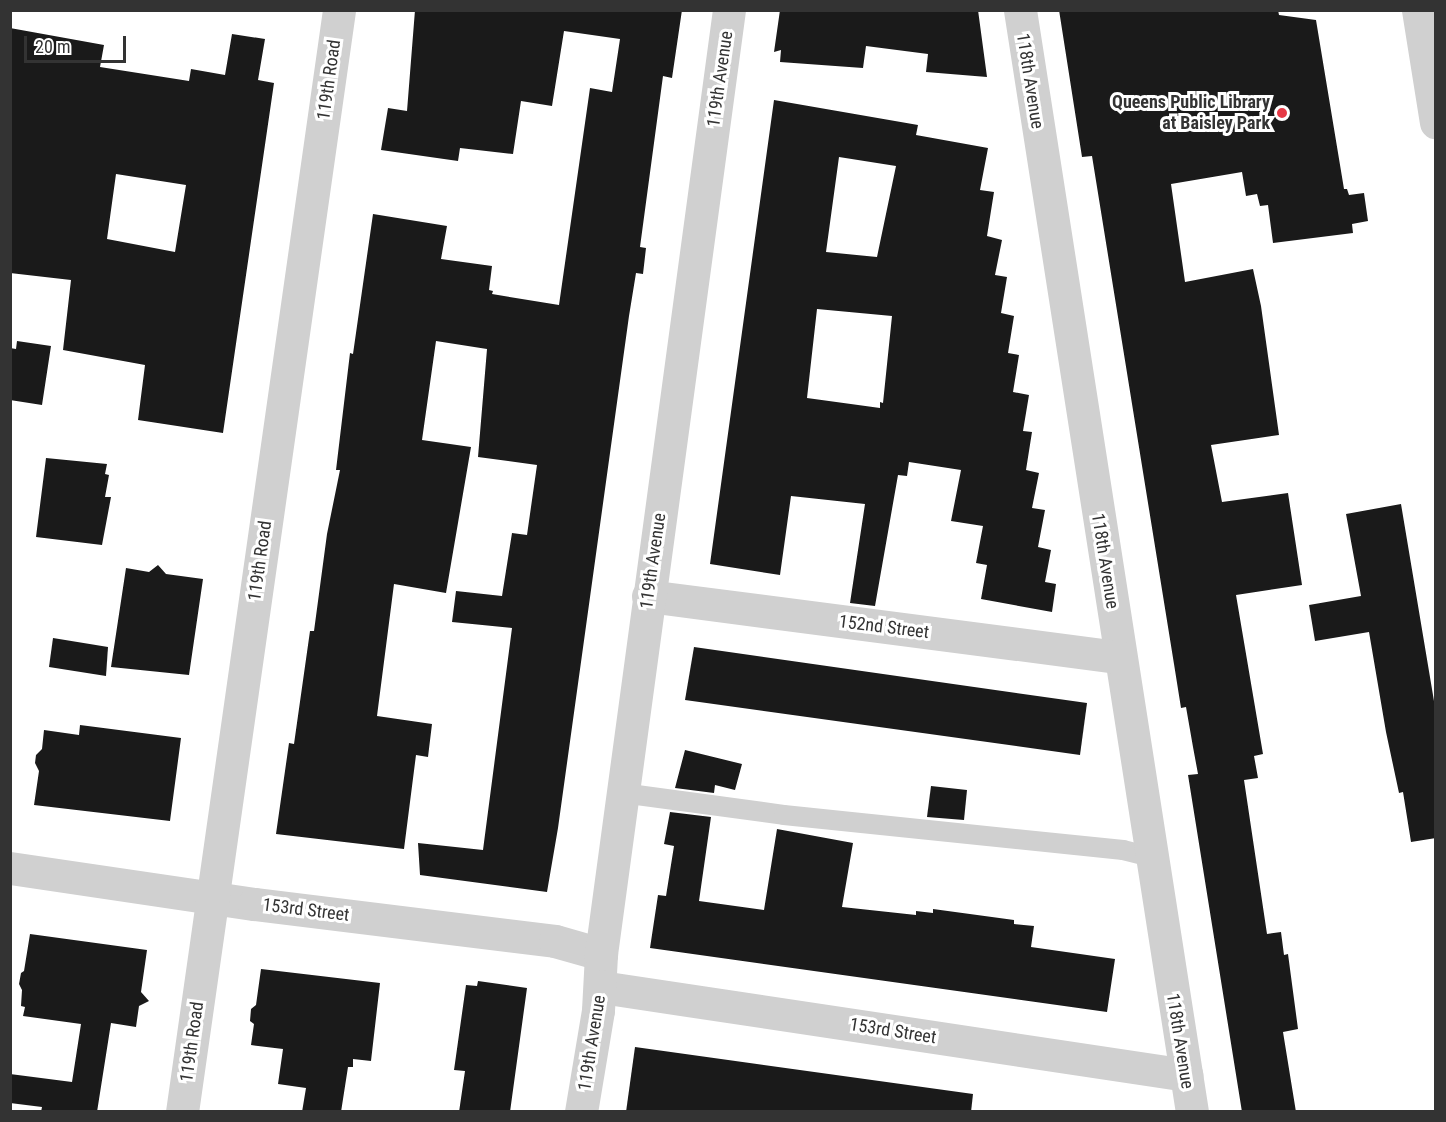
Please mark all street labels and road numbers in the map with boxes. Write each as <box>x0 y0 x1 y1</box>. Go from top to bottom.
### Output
street label: 119th Avenue <box>703 30 737 128</box>
street label: 118th Avenue <box>1012 32 1048 130</box>
street label: 119th Road <box>313 38 345 122</box>
street label: 119th Avenue <box>636 512 670 610</box>
street label: 118th Avenue <box>1087 512 1123 610</box>
street label: 119th Road <box>244 519 276 603</box>
street label: 152nd Street <box>838 611 930 643</box>
street label: 153rd Street <box>261 894 351 926</box>
street label: 118th Avenue <box>1162 992 1198 1090</box>
street label: 119th Avenue <box>574 994 610 1092</box>
street label: 119th Road <box>176 1000 208 1084</box>
street label: 153rd Street <box>848 1014 938 1048</box>

